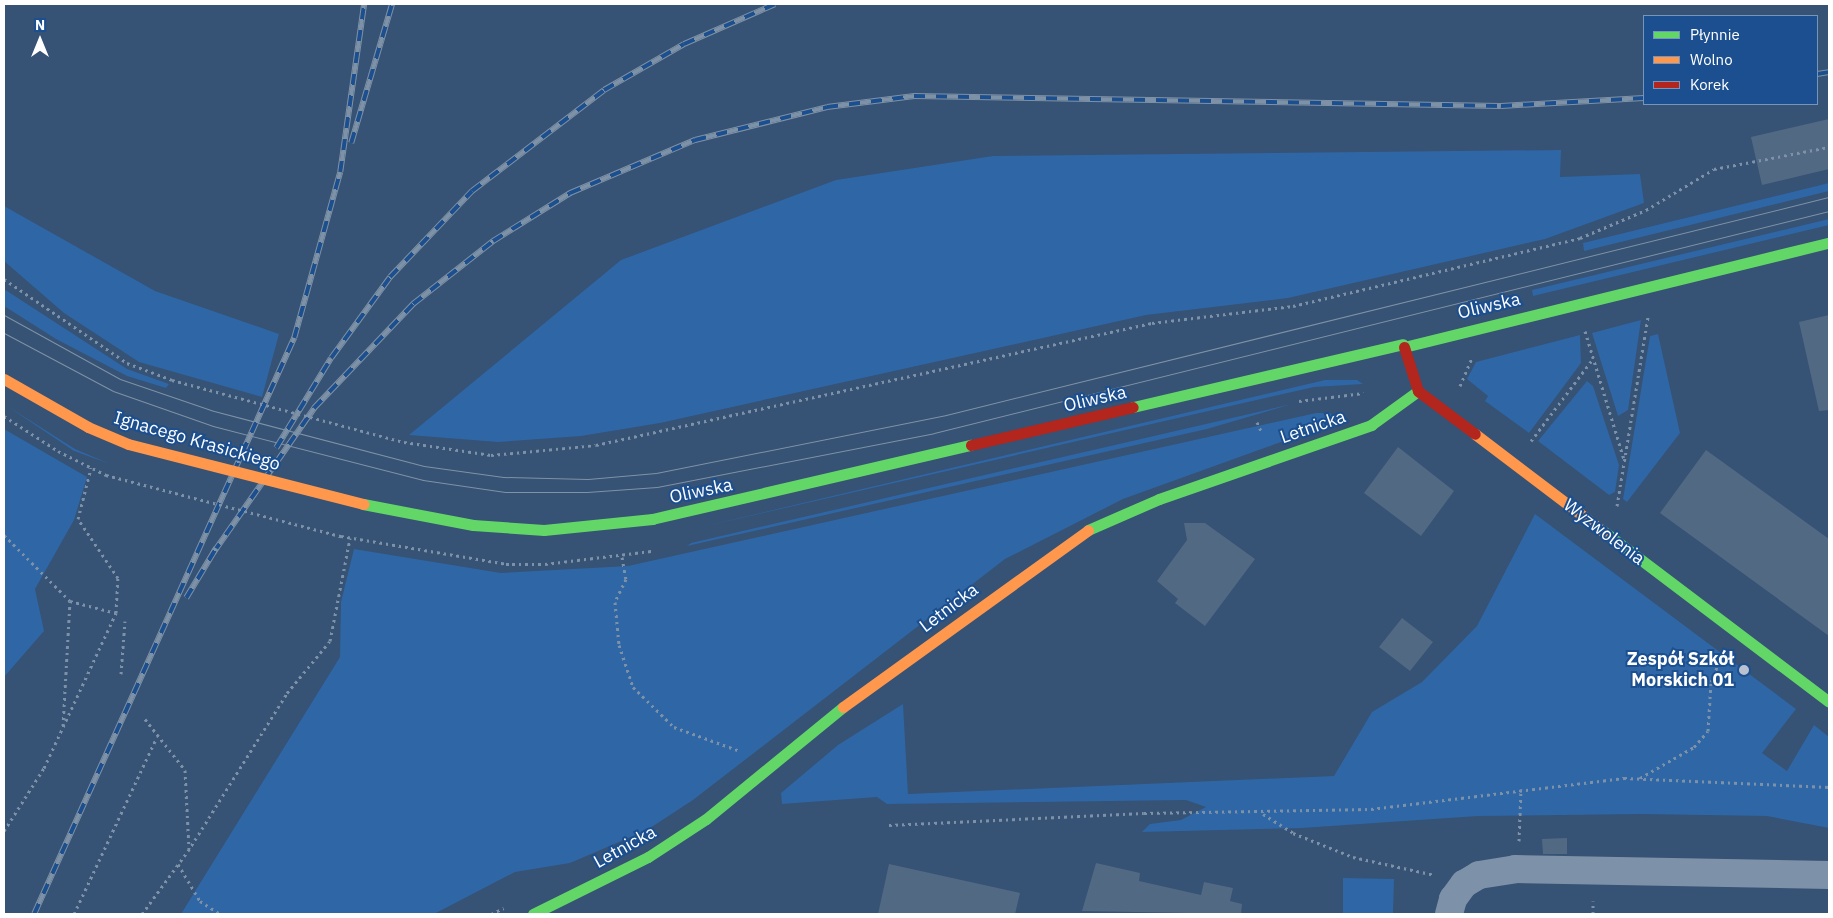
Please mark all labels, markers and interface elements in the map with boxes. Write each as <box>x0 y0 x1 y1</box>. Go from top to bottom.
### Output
north arrow <box>15 15 65 65</box>
legend <box>1643 15 1818 105</box>
text: N <box>35 16 45 34</box>
text: Płynnie <box>1690 25 1740 44</box>
text: Wolno <box>1690 50 1733 69</box>
text: Korek <box>1690 75 1729 94</box>
street label: Oliwska <box>1456 288 1522 324</box>
street label: Oliwska <box>1062 381 1128 417</box>
street label: Letnicka <box>1277 406 1349 448</box>
street label: Ignacego Krasickiego <box>111 407 283 475</box>
street label: Oliwska <box>668 474 734 508</box>
street label: Wyzwolenia <box>1559 494 1649 570</box>
street label: Letnicka <box>915 579 983 637</box>
place label: Zespół Szkół Morskich 01 <box>1627 649 1734 692</box>
marker: Zespół Szkół Morskich 01 <box>1738 664 1750 676</box>
street label: Letnicka <box>590 821 660 873</box>

